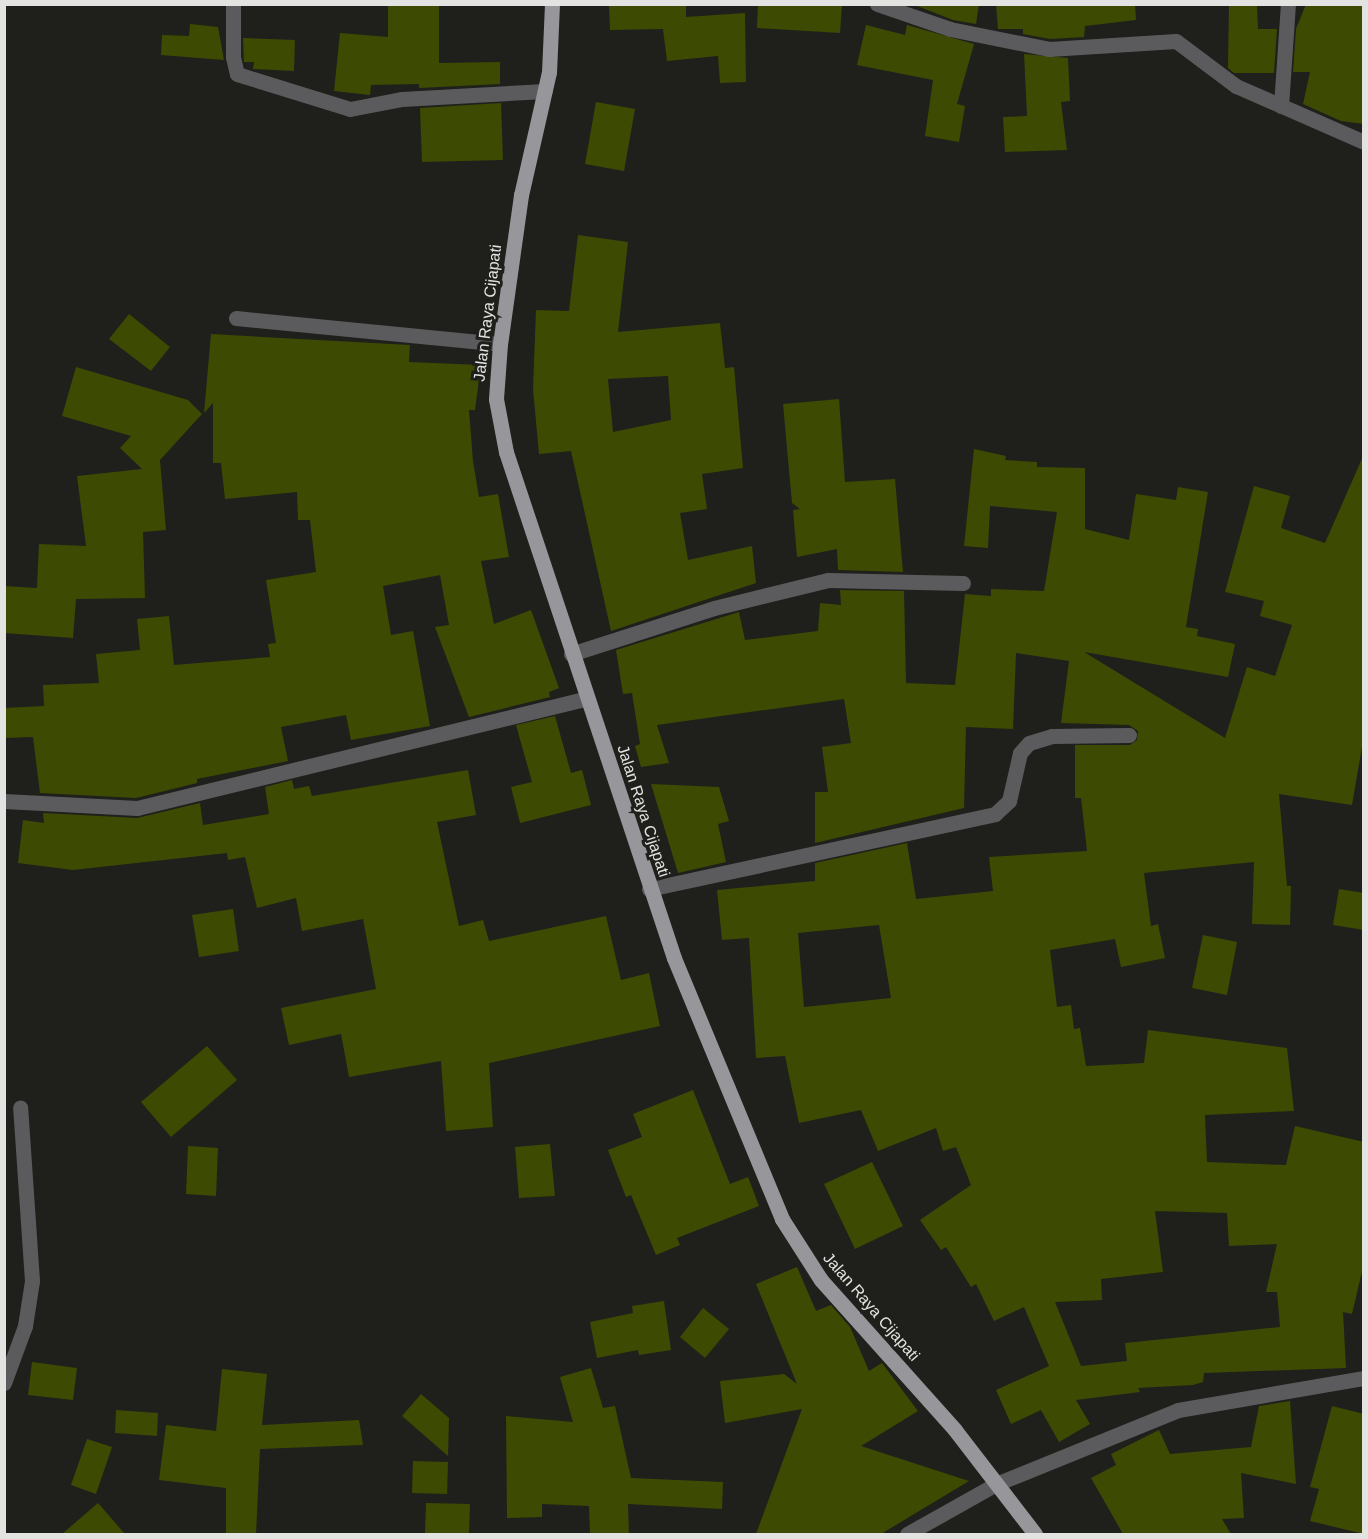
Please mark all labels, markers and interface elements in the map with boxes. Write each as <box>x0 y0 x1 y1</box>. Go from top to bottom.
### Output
street label: Jalan Raya Cijapati <box>470 243 506 383</box>
street label: Jalan Raya Cijapati <box>613 742 673 880</box>
street label: Jalan Raya Cijapati <box>819 1249 923 1365</box>

